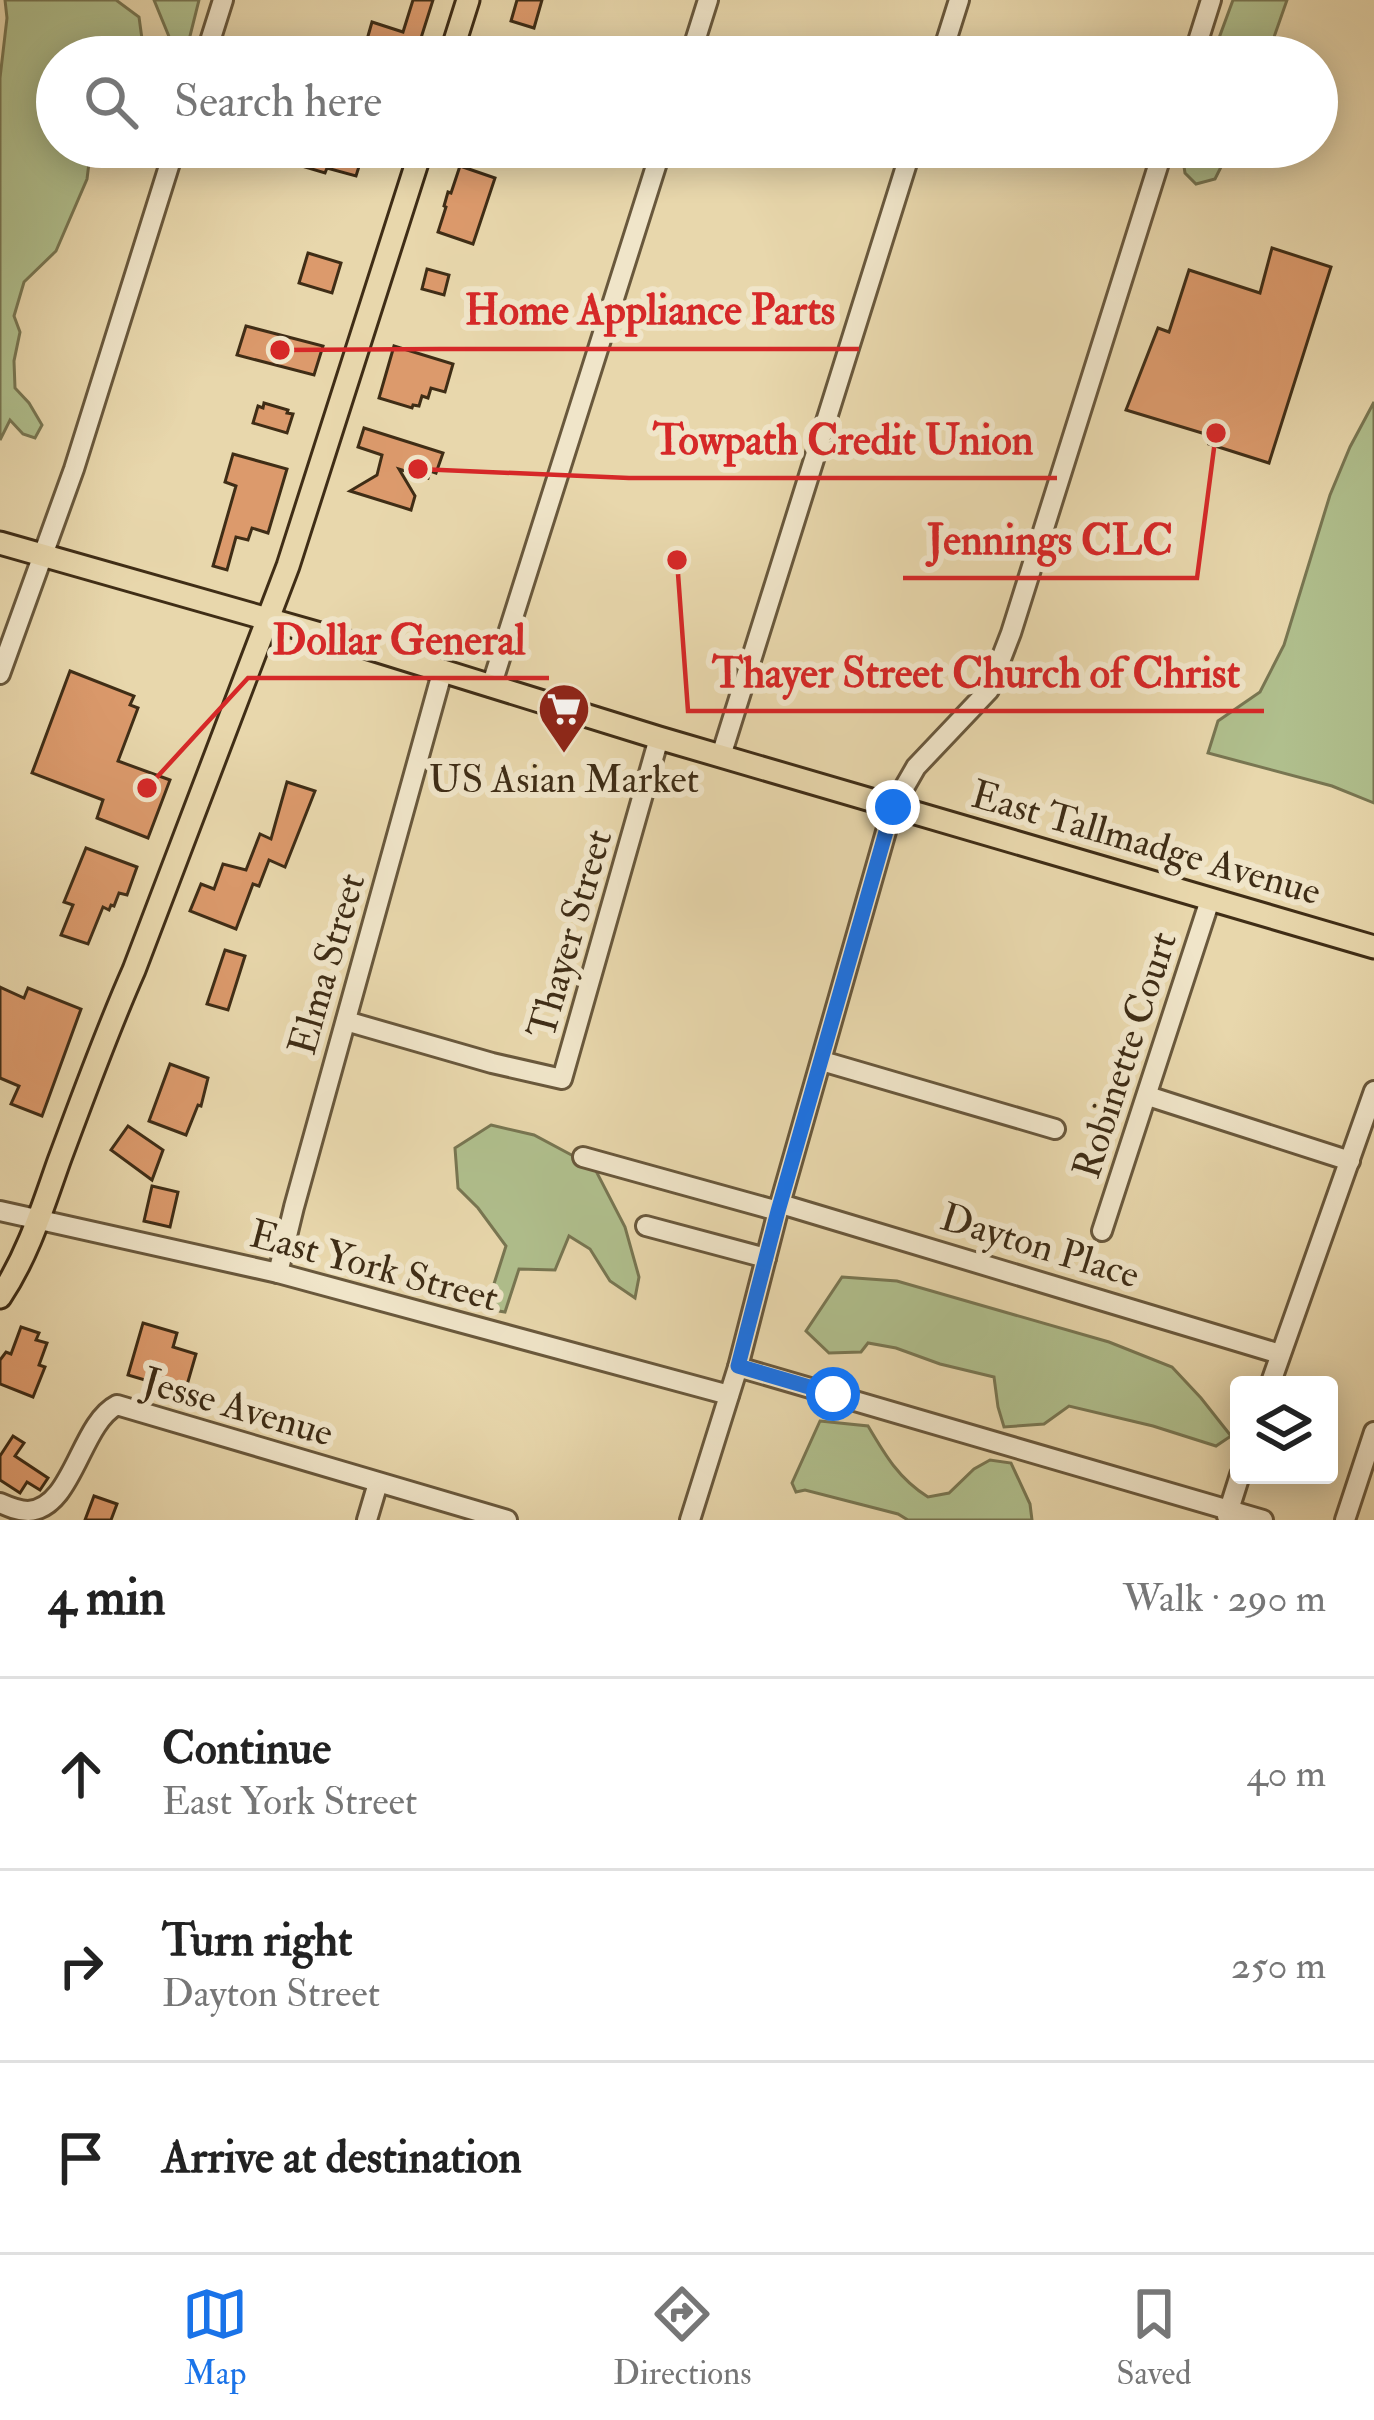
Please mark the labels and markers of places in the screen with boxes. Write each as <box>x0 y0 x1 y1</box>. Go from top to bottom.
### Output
callout: Home Appliance Parts <box>441 271 859 349</box>
callout: Towpath Credit Union <box>629 400 1057 478</box>
callout: Jennings CLC <box>903 500 1197 578</box>
callout: Dollar General <box>248 600 549 678</box>
callout: Thayer Street Church of Christ <box>688 633 1264 711</box>
supermarket icon: US Asian Market <box>536 681 592 755</box>
place label: US Asian Market <box>429 755 699 804</box>

